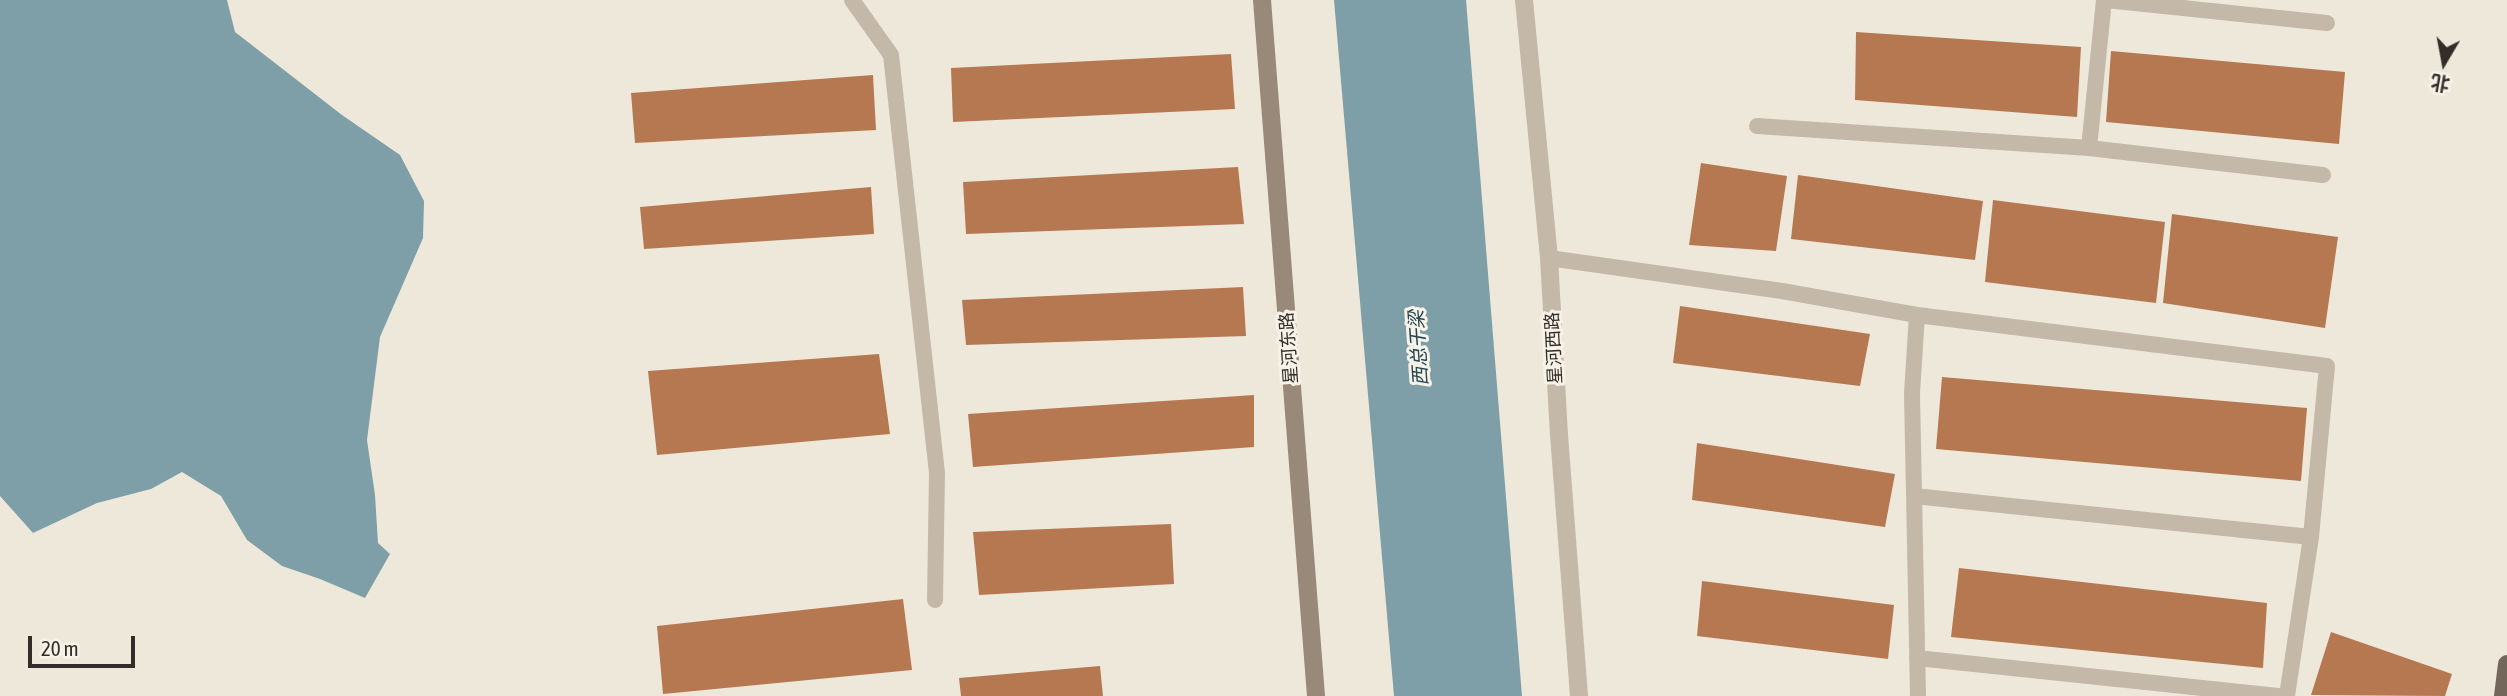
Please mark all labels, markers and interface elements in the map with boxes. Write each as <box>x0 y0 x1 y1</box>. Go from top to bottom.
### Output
north arrow <box>2409 28 2479 98</box>
text: 北 <box>2429 71 2452 96</box>
water label: 西总干梁 <box>1405 309 1433 387</box>
street label: 星河东路 <box>1276 311 1302 385</box>
street label: 星河西路 <box>1541 311 1567 385</box>
scale bar <box>32 622 138 666</box>
text: 20 m <box>41 636 79 660</box>

